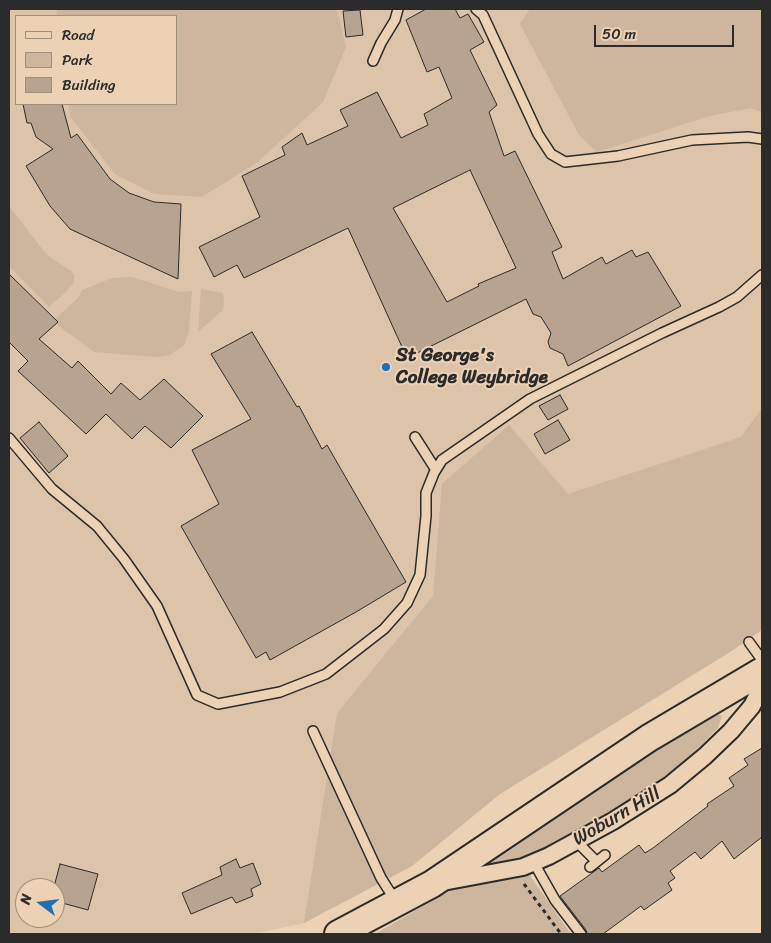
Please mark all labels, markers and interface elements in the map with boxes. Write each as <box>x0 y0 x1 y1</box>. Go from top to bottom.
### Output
legend <box>15 15 178 105</box>
scale bar <box>596 15 736 47</box>
text: 50 m <box>602 21 636 47</box>
text: Road <box>62 22 94 48</box>
text: Park <box>62 47 93 73</box>
text: Building <box>62 72 116 98</box>
place label: St George's College Weybridge <box>396 345 548 389</box>
marker: St George's College Weybridge <box>380 361 392 373</box>
street label: Woburn Hill <box>569 783 665 851</box>
north arrow <box>15 878 65 928</box>
text: N <box>13 891 39 907</box>

